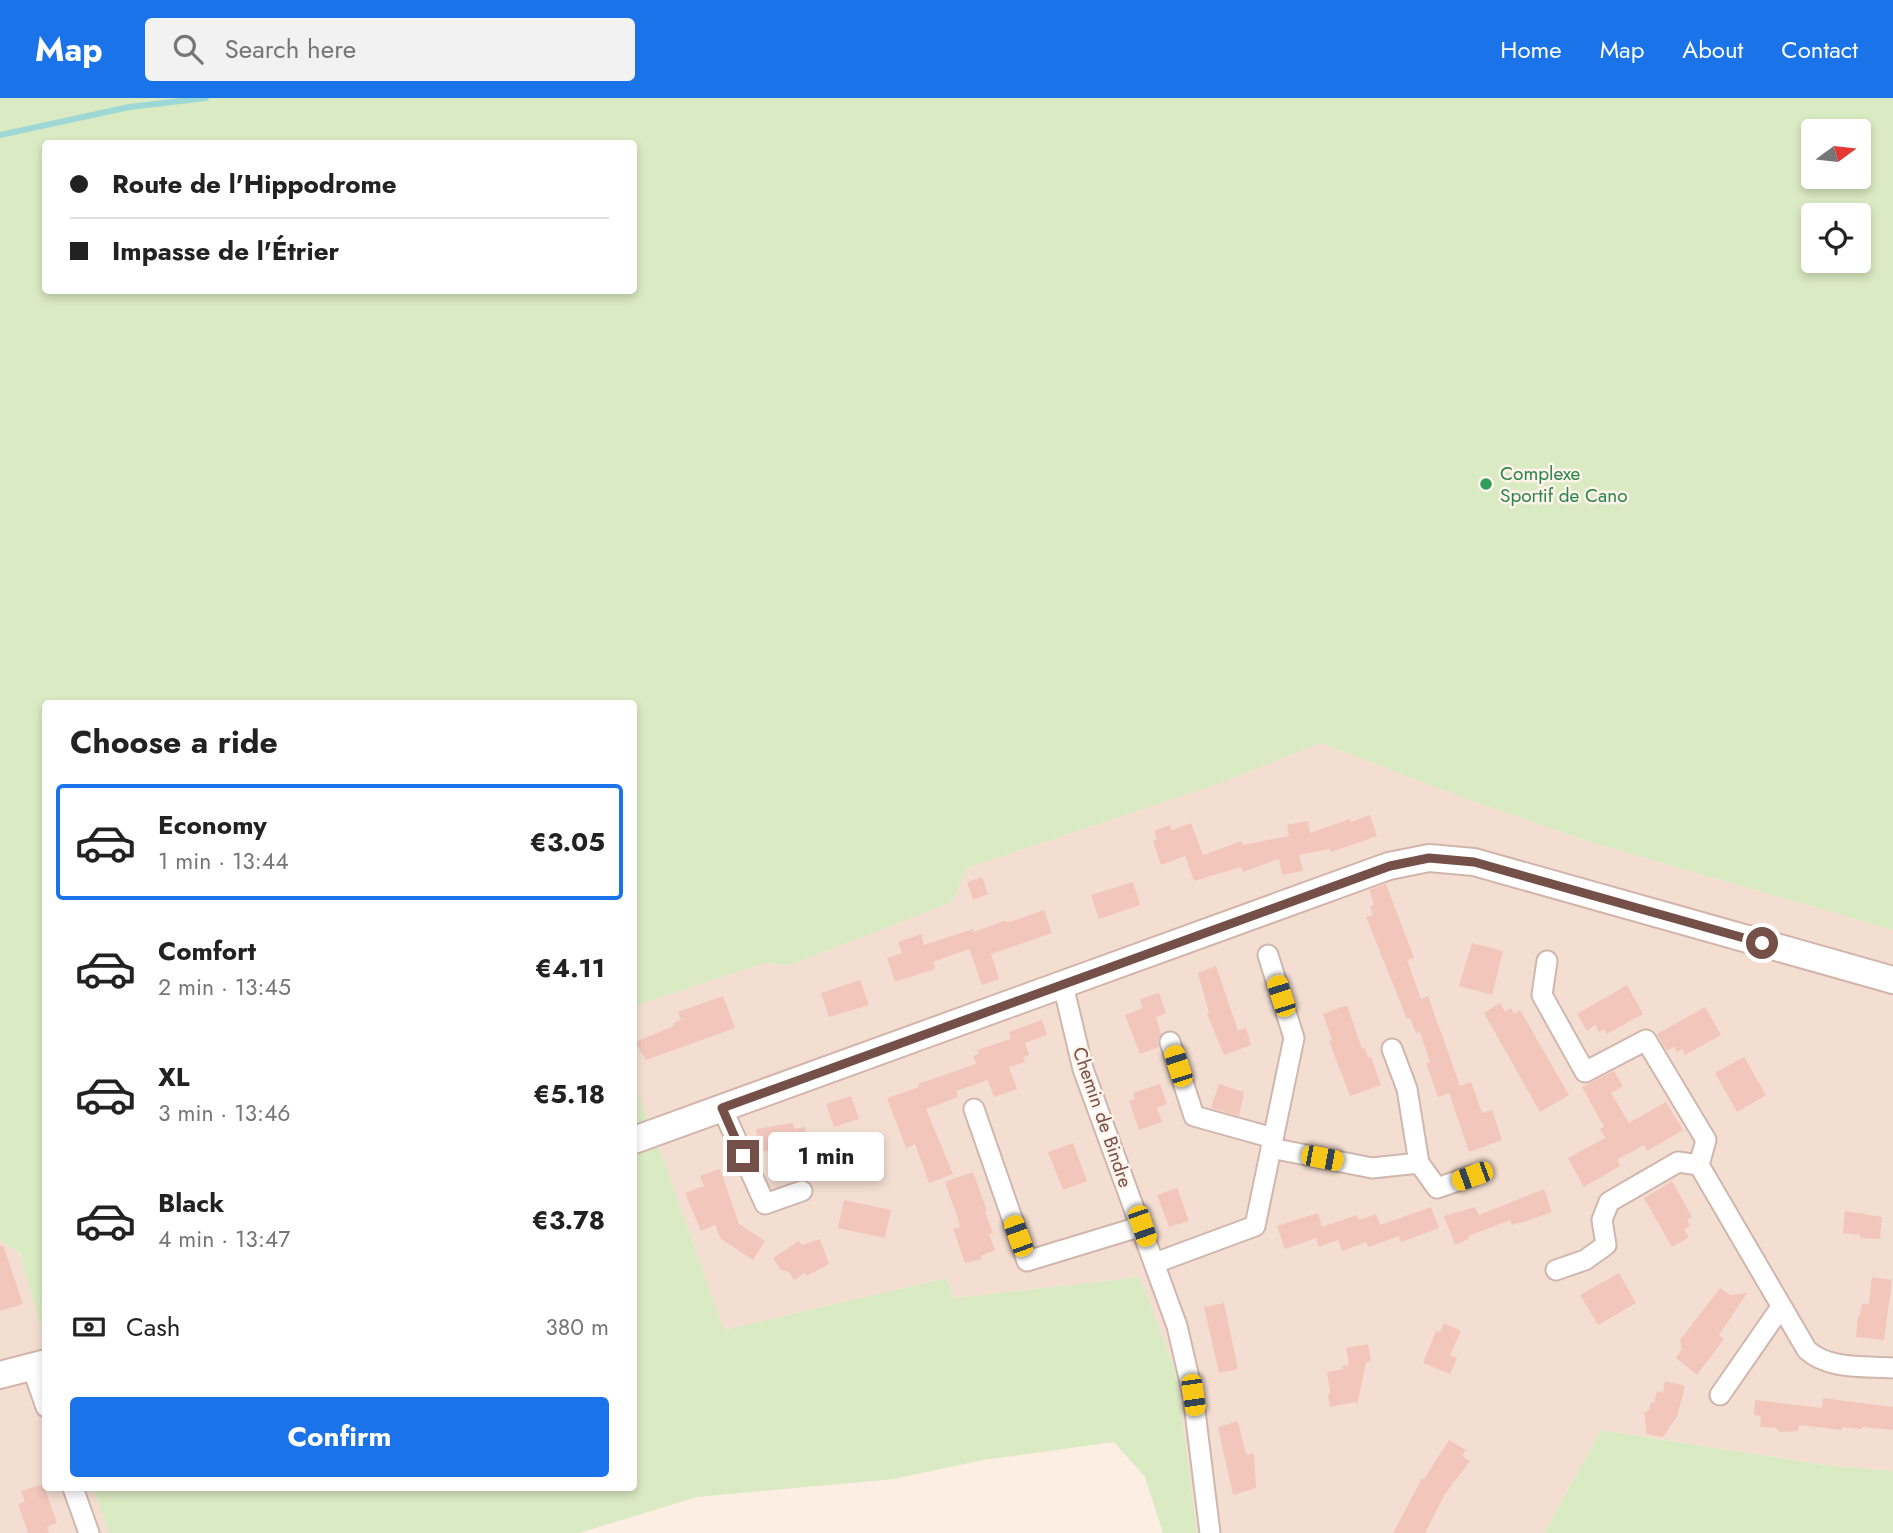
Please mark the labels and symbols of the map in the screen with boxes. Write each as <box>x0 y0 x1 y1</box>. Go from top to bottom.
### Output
north arrow <box>1801 119 1871 189</box>
place label: Complexe Sportif de Cano <box>1500 460 1628 509</box>
marker: Complexe Sportif de Cano <box>1478 476 1494 492</box>
route start <box>1746 927 1778 959</box>
car <box>1265 973 1298 1019</box>
street label: Chemin de Bindre <box>1066 1043 1139 1191</box>
car <box>1162 1043 1195 1089</box>
callout: 1 min <box>768 1132 883 1180</box>
route end <box>727 1140 759 1172</box>
car <box>1300 1144 1345 1172</box>
car <box>1449 1159 1496 1193</box>
car <box>1126 1203 1159 1249</box>
car <box>1001 1213 1036 1259</box>
car <box>1180 1373 1207 1417</box>

